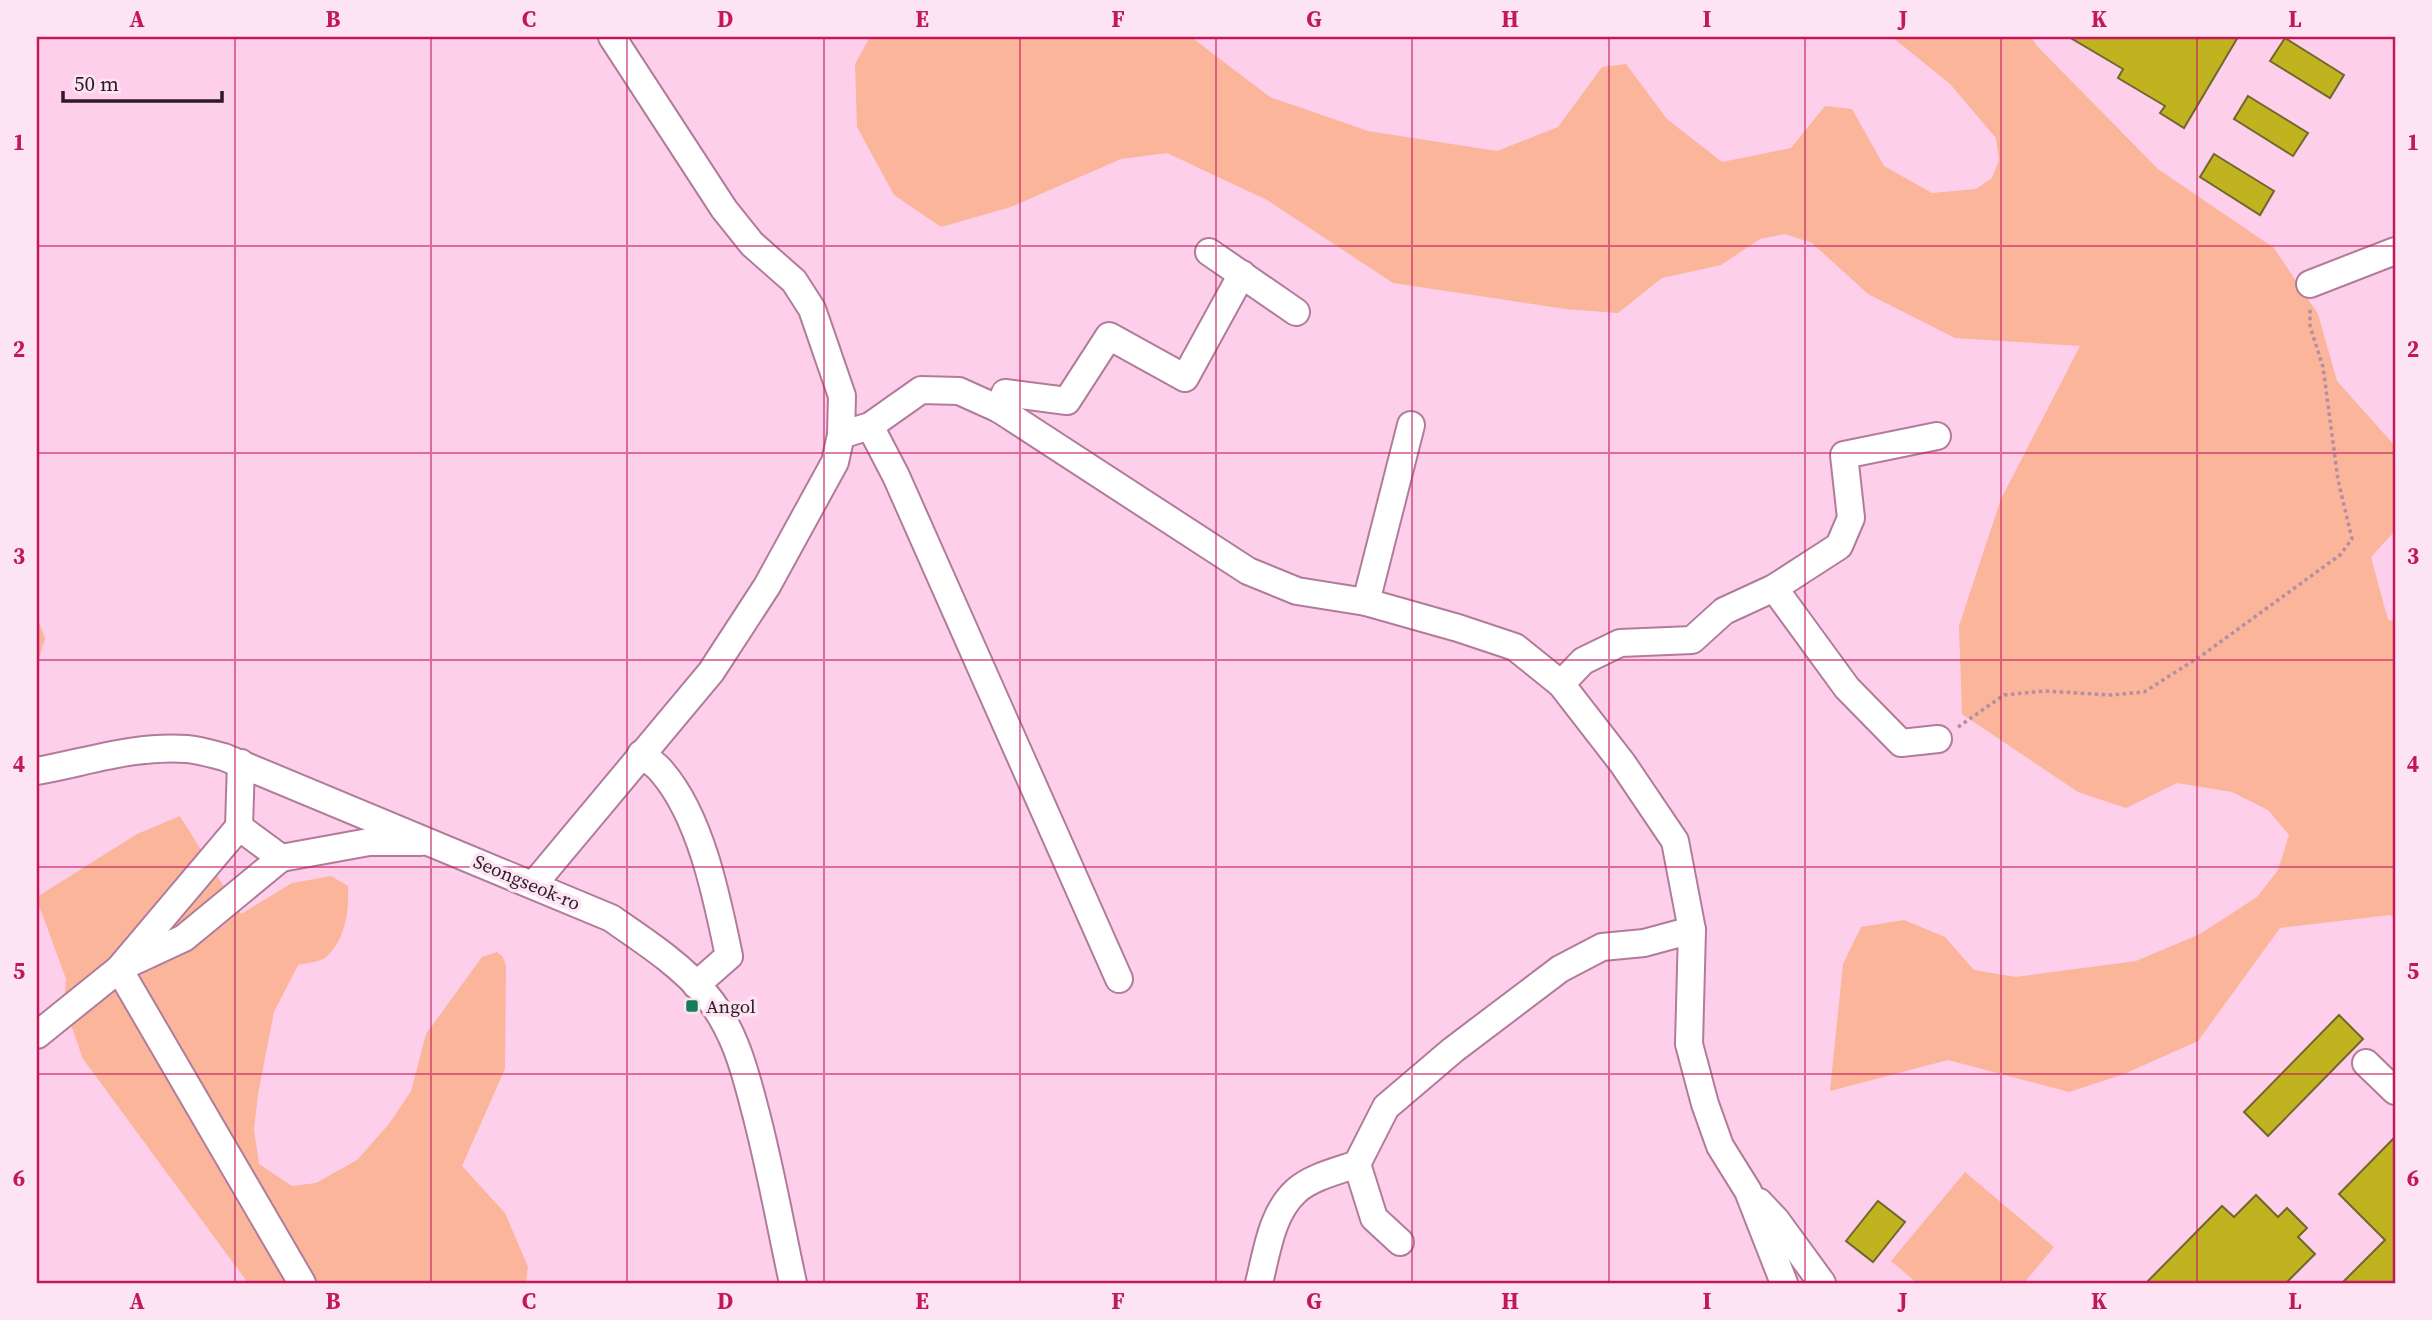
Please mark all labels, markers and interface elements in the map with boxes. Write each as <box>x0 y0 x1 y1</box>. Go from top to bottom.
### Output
text: A <box>129 3 145 35</box>
text: B <box>326 3 341 35</box>
text: C <box>522 3 536 35</box>
text: D <box>717 3 733 35</box>
text: E <box>915 3 929 35</box>
text: F <box>1111 3 1125 35</box>
text: G <box>1306 3 1322 35</box>
text: H <box>1501 3 1519 35</box>
text: I <box>1703 3 1712 35</box>
text: J <box>1896 3 1908 35</box>
text: K <box>2091 3 2107 35</box>
text: L <box>2288 3 2302 35</box>
scale bar <box>63 60 222 104</box>
text: 50 m <box>74 69 119 98</box>
text: 1 <box>13 126 25 158</box>
text: 1 <box>2407 126 2419 158</box>
text: 2 <box>13 333 25 365</box>
text: 2 <box>2407 333 2419 365</box>
text: 3 <box>13 540 25 572</box>
text: 3 <box>2407 540 2419 572</box>
text: 4 <box>13 748 25 780</box>
text: 4 <box>2407 748 2419 780</box>
street label: Seongseok-ro <box>470 848 584 916</box>
text: 5 <box>13 955 25 987</box>
text: 5 <box>2407 955 2419 987</box>
place label: Angol <box>706 993 756 1019</box>
marker: Angol <box>684 998 700 1014</box>
text: 6 <box>13 1162 25 1194</box>
text: 6 <box>2407 1162 2419 1194</box>
text: A <box>129 1285 145 1317</box>
text: B <box>326 1285 341 1317</box>
text: C <box>522 1285 536 1317</box>
text: D <box>717 1285 733 1317</box>
text: E <box>915 1285 929 1317</box>
text: F <box>1111 1285 1125 1317</box>
text: G <box>1306 1285 1322 1317</box>
text: H <box>1501 1285 1519 1317</box>
text: I <box>1703 1285 1712 1317</box>
text: J <box>1896 1285 1908 1317</box>
text: K <box>2091 1285 2107 1317</box>
text: L <box>2288 1285 2302 1317</box>

